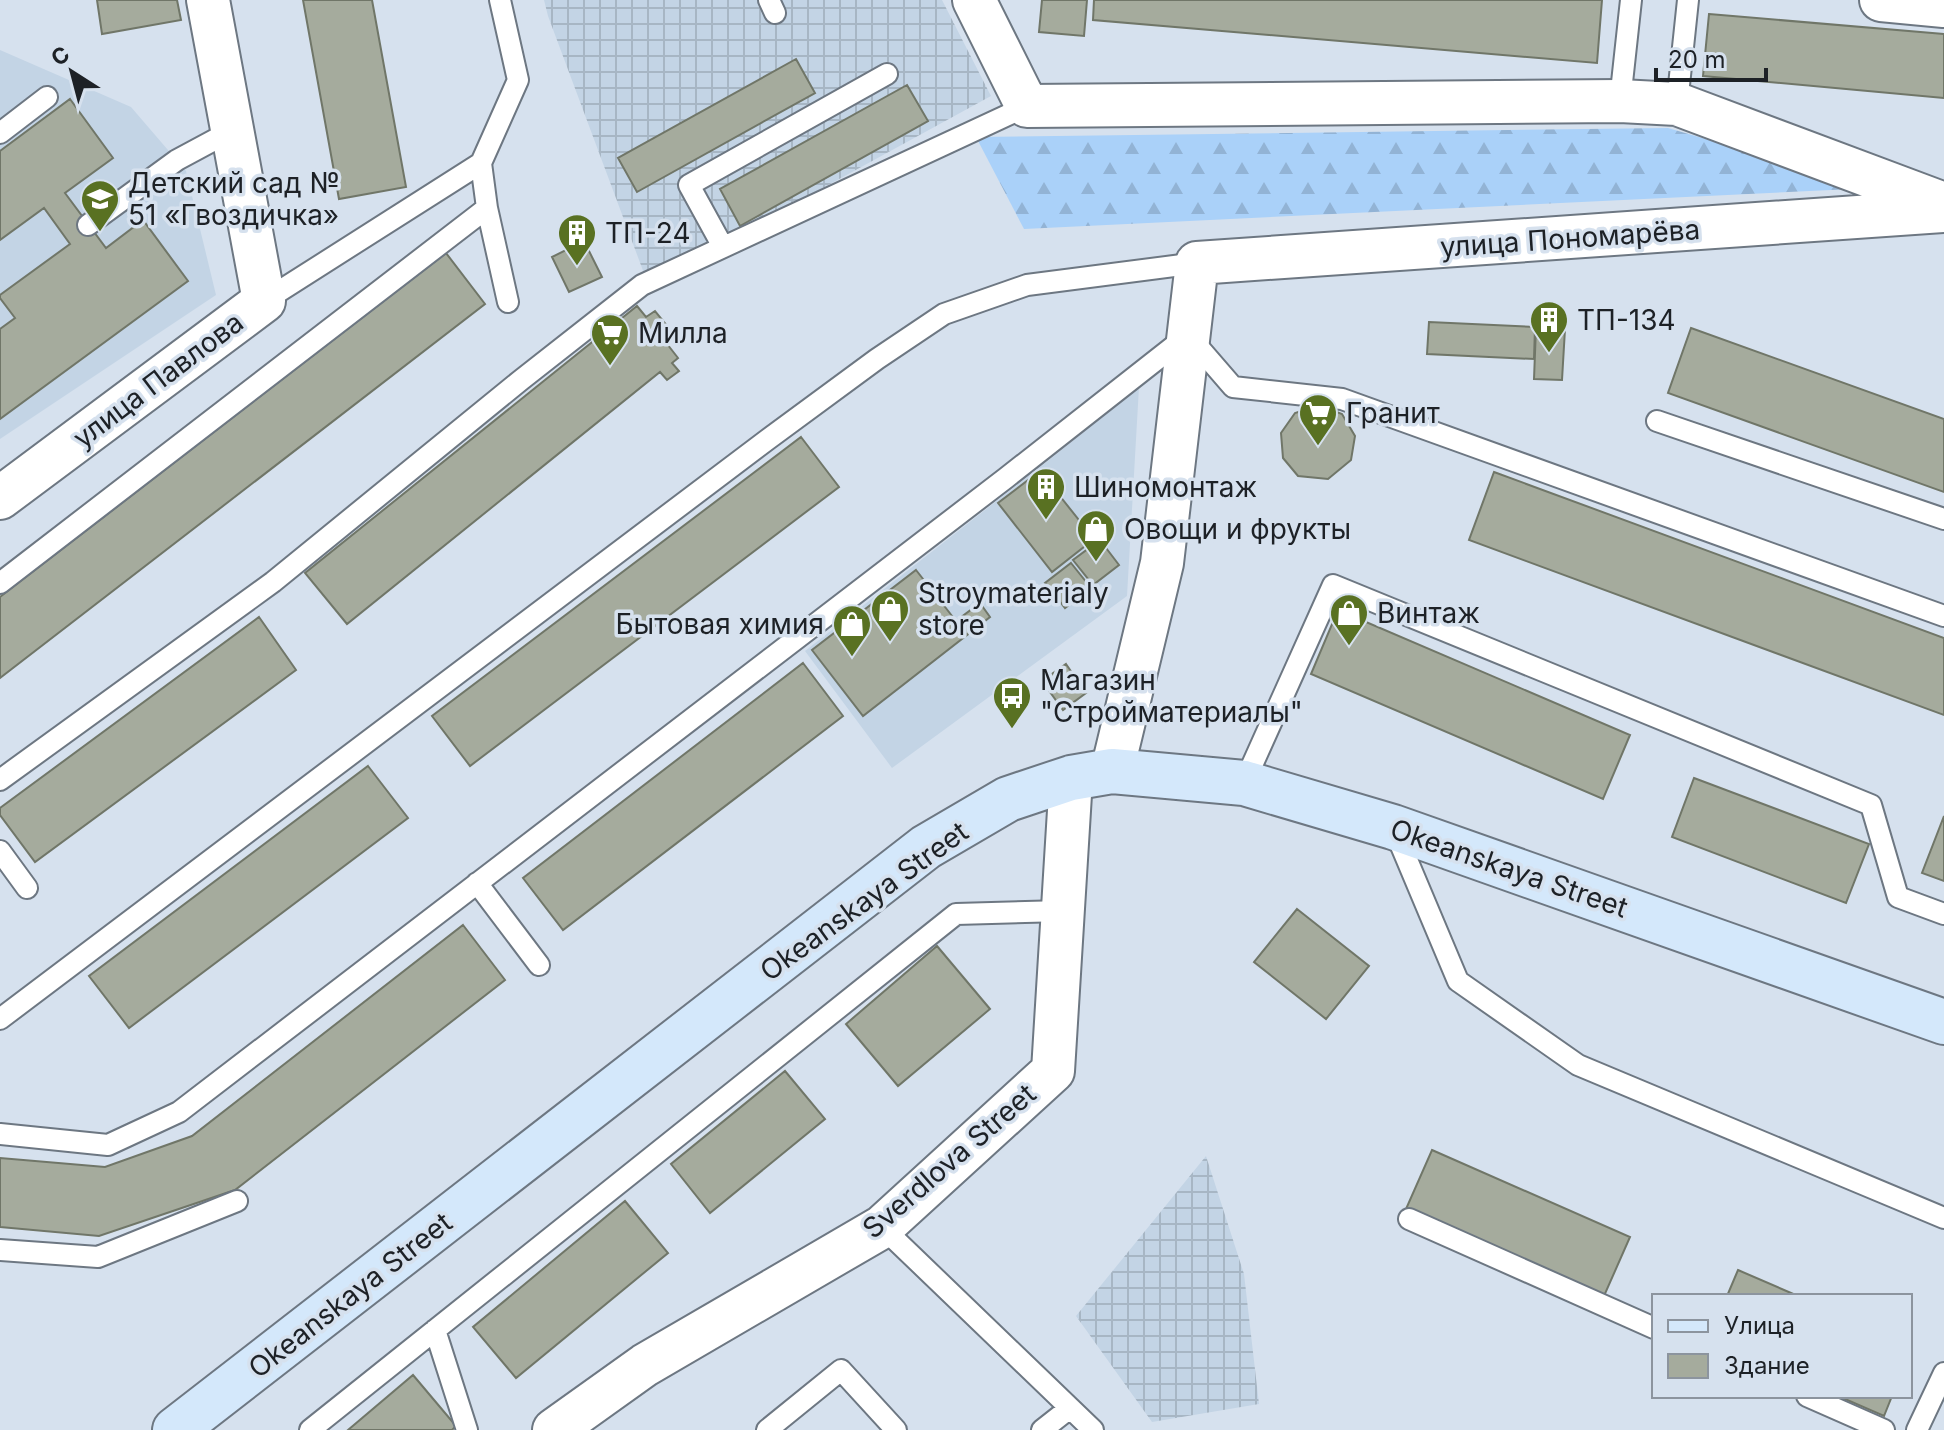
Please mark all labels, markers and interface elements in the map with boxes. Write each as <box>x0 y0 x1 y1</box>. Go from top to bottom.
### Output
north arrow <box>32 32 112 112</box>
scale bar <box>1656 32 1766 82</box>
text: С <box>46 41 74 71</box>
text: 20 m <box>1668 45 1726 74</box>
place label: Детский сад № 51 «Гвоздичка» <box>128 166 340 232</box>
school or university icon: Детский сад № 51 «Гвоздичка» <box>79 178 121 233</box>
building icon: ТП-24 <box>556 212 598 267</box>
street label: улица Пономарёва <box>1439 212 1701 264</box>
place label: ТП-24 <box>605 216 691 250</box>
building icon: ТП-134 <box>1528 299 1570 354</box>
place label: ТП-134 <box>1577 303 1676 337</box>
street label: улица Павлова <box>66 305 250 455</box>
supermarket icon: Милла <box>589 312 631 367</box>
place label: Милла <box>638 316 728 350</box>
supermarket icon: Гранит <box>1297 392 1339 447</box>
place label: Гранит <box>1346 396 1440 430</box>
building icon: Шиномонтаж <box>1025 466 1067 521</box>
place label: Шиномонтаж <box>1074 470 1257 504</box>
shop icon: Овощи и фрукты <box>1075 508 1117 563</box>
place label: Овощи и фрукты <box>1124 512 1351 546</box>
place label: Stroymaterialy store <box>918 576 1109 642</box>
shop icon: Stroymaterialy store <box>869 588 911 643</box>
shop icon: Винтаж <box>1328 592 1370 647</box>
place label: Винтаж <box>1377 596 1480 630</box>
shop icon: Бытовая химия <box>831 603 873 658</box>
place label: Бытовая химия <box>616 607 824 641</box>
place label: Магазин "Стройматериалы" <box>1040 663 1303 729</box>
bus stop icon: Магазин "Стройматериалы" <box>991 675 1033 730</box>
street label: Okeanskaya Street <box>1386 811 1632 925</box>
street label: Okeanskaya Street <box>753 814 975 988</box>
street label: Sverdlova Street <box>856 1077 1042 1245</box>
street label: Okeanskaya Street <box>242 1205 458 1385</box>
legend <box>1652 1294 1912 1398</box>
text: Улица <box>1724 1311 1795 1340</box>
text: Здание <box>1724 1351 1810 1380</box>

